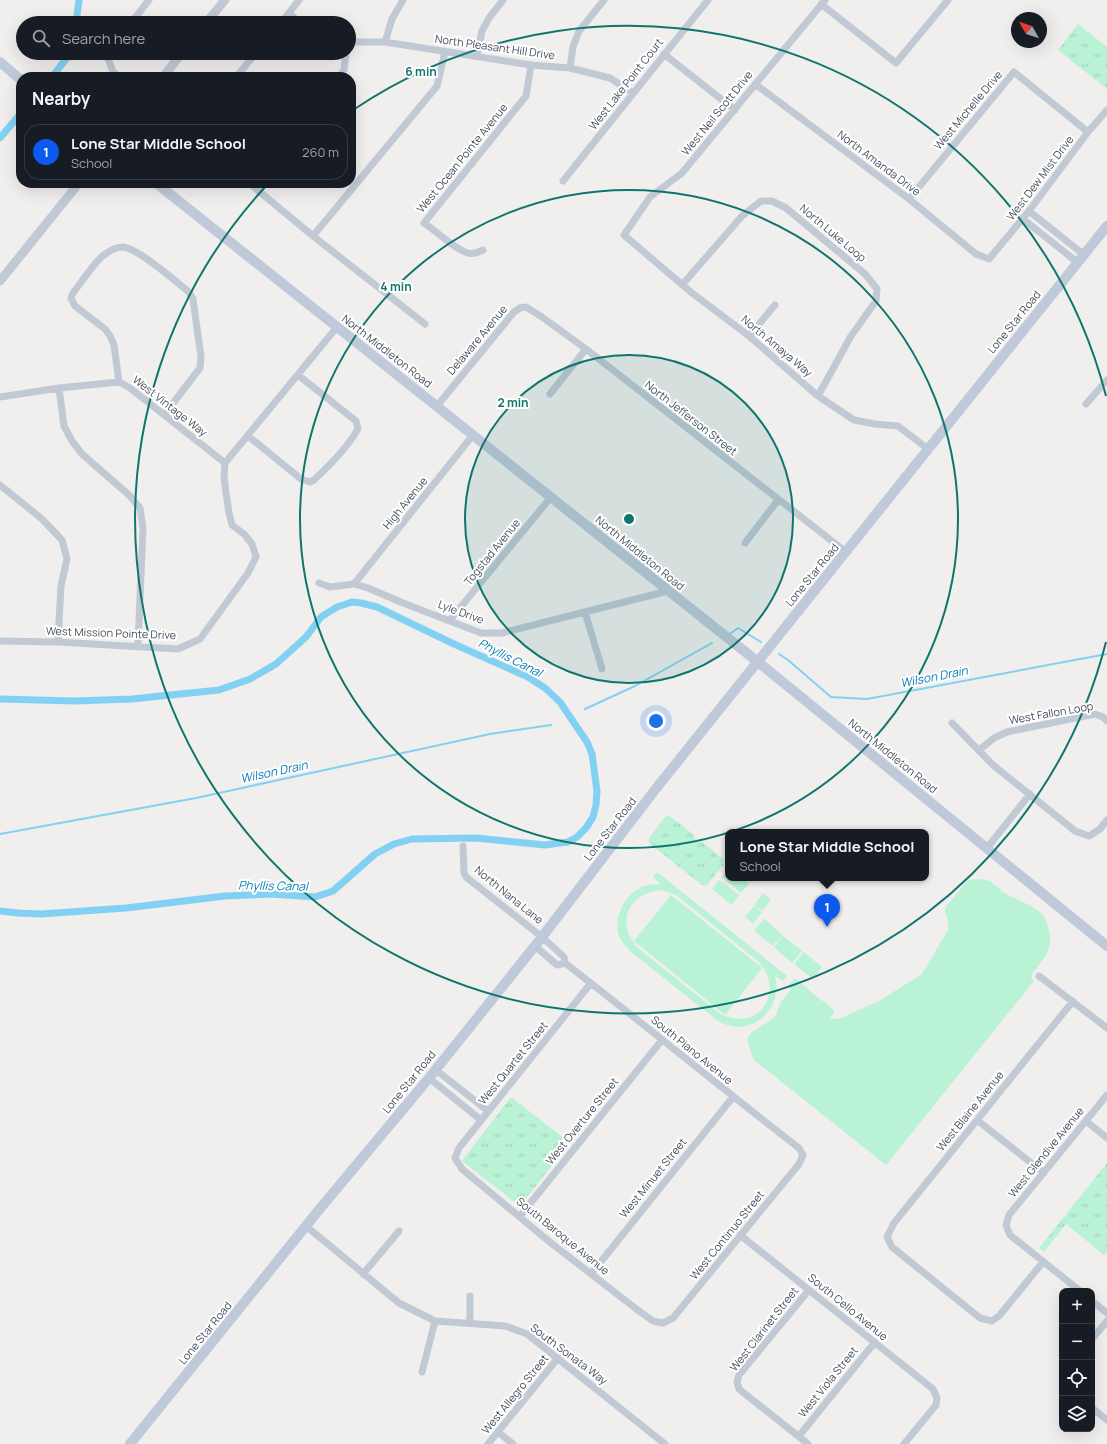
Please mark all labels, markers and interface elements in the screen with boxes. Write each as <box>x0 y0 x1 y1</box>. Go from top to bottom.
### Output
north arrow <box>1011 12 1047 48</box>
search box <box>16 16 356 60</box>
icon: search <box>30 27 52 49</box>
text: Search here <box>62 28 145 49</box>
street label: North Pleasant Hill Drive <box>434 31 557 62</box>
street label: West Lake Point Court <box>585 35 666 133</box>
text: 6 min <box>405 63 437 80</box>
street label: West Neil Scott Drive <box>678 67 756 158</box>
street label: West Michelle Drive <box>930 67 1005 152</box>
text: Nearby <box>32 87 90 110</box>
street label: West Ocean Pointe Avenue <box>413 100 511 215</box>
street label: North Amanda Drive <box>835 126 924 199</box>
street label: West Dew Mist Drive <box>1003 132 1077 223</box>
text: Lone Star Middle School <box>71 133 246 154</box>
text: 1 <box>43 143 49 161</box>
text: 260 m <box>302 143 339 161</box>
text: School <box>71 154 112 172</box>
street label: North Luke Loop <box>797 200 870 265</box>
text: 4 min <box>380 278 412 295</box>
street label: Lone Star Road <box>984 287 1044 356</box>
street label: Delaware Avenue <box>443 301 511 378</box>
street label: North Middleton Road <box>339 311 435 391</box>
street label: North Amaya Way <box>739 311 816 380</box>
street label: West Vintage Way <box>130 372 211 440</box>
street label: North Jefferson Street <box>642 377 741 458</box>
text: 2 min <box>497 394 529 411</box>
street label: High Avenue <box>379 473 431 532</box>
street label: North Middleton Road <box>593 512 688 593</box>
centre of rings <box>622 512 636 526</box>
street label: Togstad Avenue <box>460 515 523 588</box>
street label: Lone Star Road <box>782 540 842 609</box>
street label: Lyle Drive <box>436 596 487 627</box>
street label: West Mission Pointe Drive <box>46 623 177 642</box>
water label: Phyllis Canal <box>475 634 547 682</box>
water label: Wilson Drain <box>899 661 970 691</box>
street label: West Fallon Loop <box>1008 698 1095 727</box>
your location <box>646 711 666 731</box>
street label: North Middleton Road <box>846 715 941 796</box>
water label: Wilson Drain <box>239 756 310 787</box>
street label: Lone Star Road <box>580 794 639 864</box>
popup <box>725 829 929 881</box>
text: Lone Star Middle School <box>740 836 914 857</box>
text: School <box>740 857 781 875</box>
street label: North Nana Lane <box>472 862 547 927</box>
water label: Phyllis Canal <box>238 876 310 895</box>
pin: 1 <box>814 894 840 927</box>
street label: South Piano Avenue <box>648 1012 737 1088</box>
street label: West Quartet Street <box>475 1018 551 1107</box>
street label: Lone Star Road <box>379 1047 439 1116</box>
street label: West Blaine Avenue <box>933 1067 1007 1154</box>
street label: West Overture Street <box>542 1074 621 1167</box>
street label: West Glendive Avenue <box>1004 1103 1087 1200</box>
street label: West Minuet Street <box>616 1135 689 1221</box>
street label: West Continuo Street <box>686 1187 767 1282</box>
street label: South Baroque Avenue <box>514 1193 613 1278</box>
street label: South Cello Avenue <box>805 1270 892 1344</box>
street label: West Clarinet Street <box>726 1283 801 1374</box>
map controls <box>1059 1288 1095 1432</box>
button: + <box>1059 1288 1095 1324</box>
street label: Lone Star Road <box>175 1298 235 1367</box>
street label: South Sonata Way <box>528 1320 611 1388</box>
button: − <box>1059 1324 1095 1360</box>
street label: West Viola Street <box>794 1343 861 1420</box>
street label: West Allegro Street <box>478 1351 551 1437</box>
button: locate <box>1059 1360 1095 1396</box>
button: layers <box>1059 1396 1095 1432</box>

